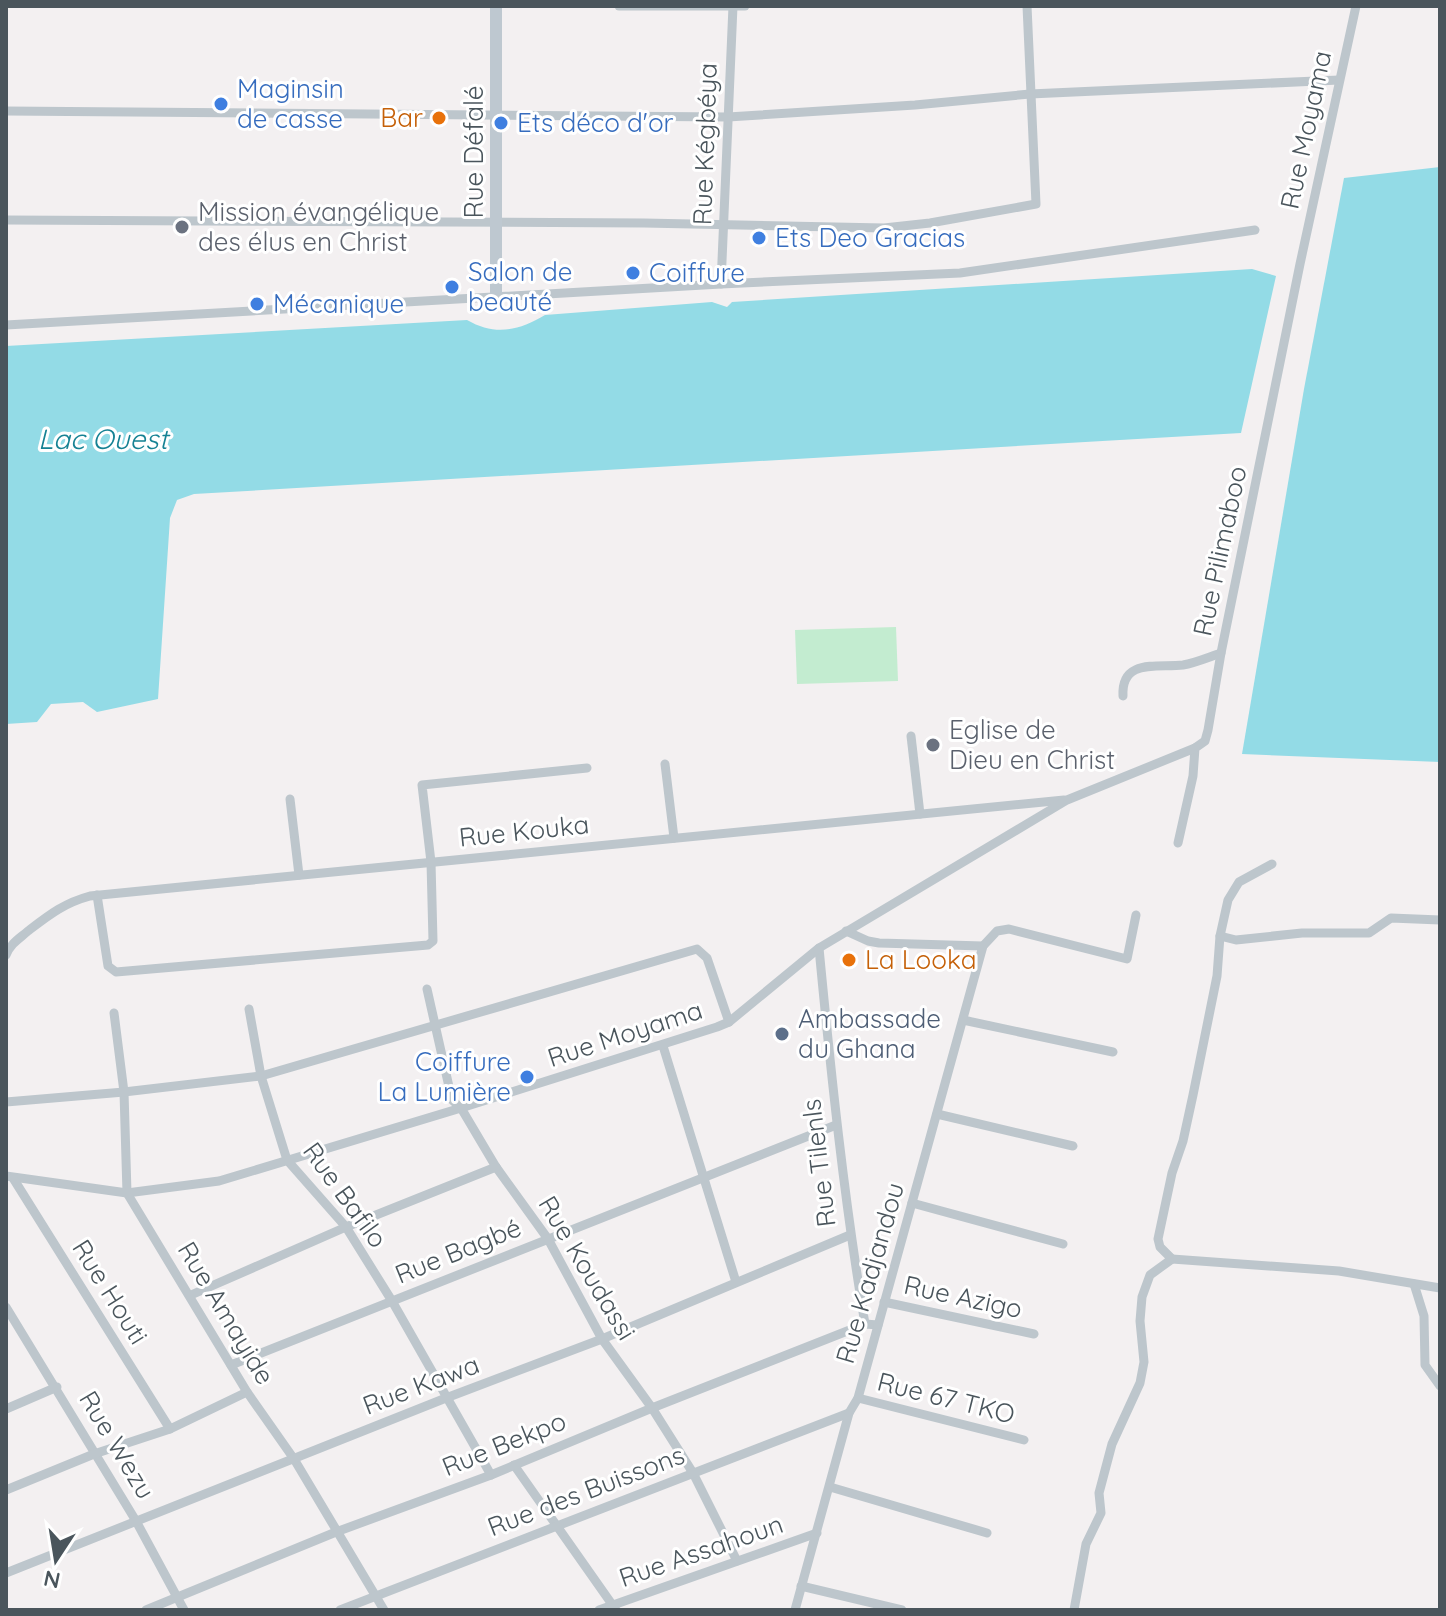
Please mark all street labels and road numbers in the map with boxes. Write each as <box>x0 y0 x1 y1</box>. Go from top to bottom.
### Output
street label: Rue Moyama <box>1273 48 1338 212</box>
street label: Rue Kégbéya <box>685 62 724 226</box>
street label: Rue Défalé <box>457 86 490 218</box>
street label: Rue Pilimaboo <box>1185 463 1254 639</box>
street label: Rue Kouka <box>457 807 591 854</box>
street label: Rue Moyama <box>543 993 706 1074</box>
street label: Rue Tilenls <box>794 1097 843 1229</box>
street label: Rue Bafilo <box>296 1135 395 1254</box>
street label: Rue Kadjandou <box>828 1178 911 1367</box>
street label: Rue Koudassi <box>531 1190 643 1346</box>
street label: Rue Bagbé <box>390 1210 526 1291</box>
street label: Rue Houti <box>65 1233 156 1350</box>
street label: Rue Amayide <box>171 1235 282 1390</box>
street label: Rue Azigo <box>901 1268 1025 1325</box>
street label: Rue Kawa <box>358 1347 484 1422</box>
street label: Rue 67 TKO <box>874 1365 1018 1431</box>
street label: Rue Wezu <box>72 1385 163 1505</box>
street label: Rue Bekpo <box>437 1404 571 1483</box>
street label: Rue des Buissons <box>483 1438 689 1543</box>
street label: Rue Assahoun <box>615 1507 787 1594</box>

